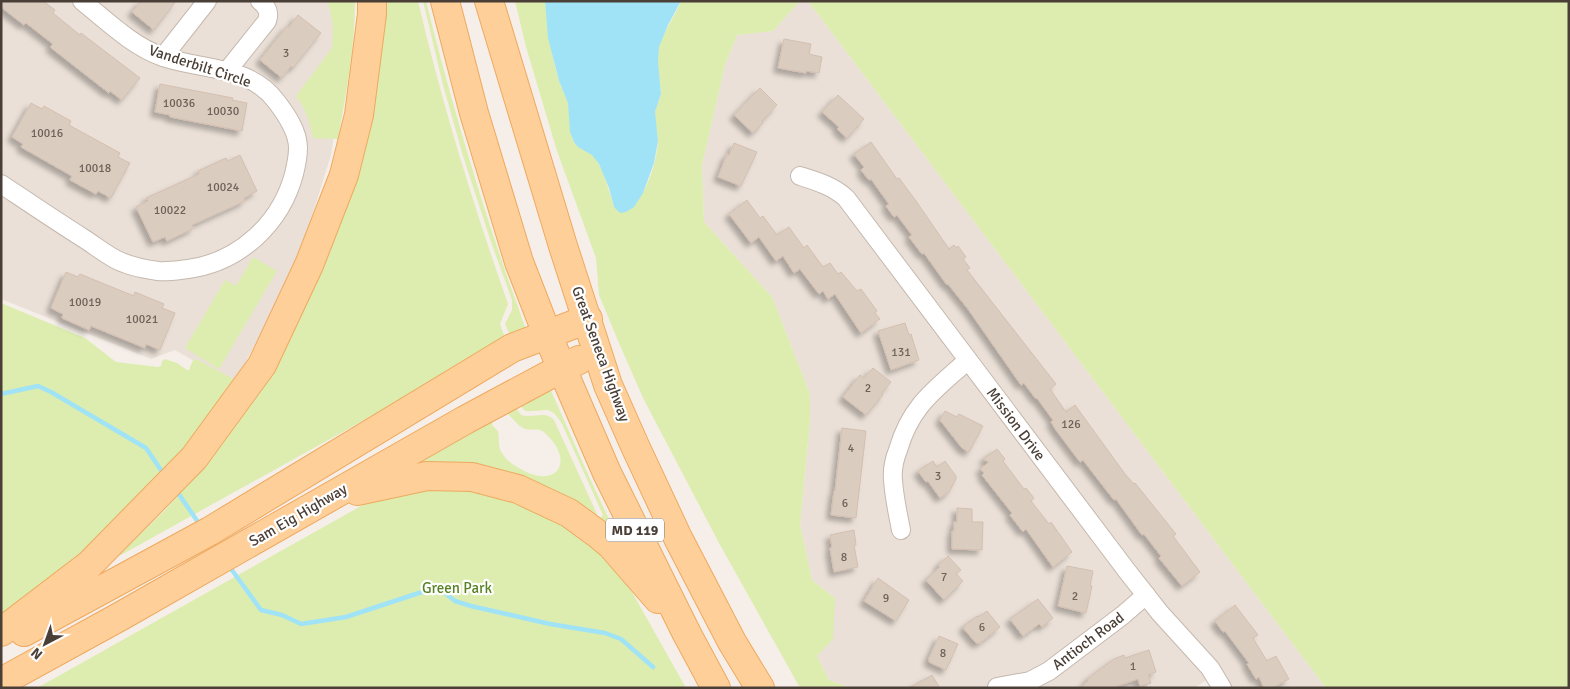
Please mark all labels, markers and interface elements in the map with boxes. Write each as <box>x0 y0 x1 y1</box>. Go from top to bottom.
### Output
street label: Vanderbilt Circle <box>146 41 254 91</box>
house number: 3 <box>283 46 289 61</box>
house number: 10036 <box>163 96 195 111</box>
house number: 10030 <box>207 104 239 119</box>
house number: 10016 <box>31 126 63 141</box>
house number: 10018 <box>79 161 111 176</box>
house number: 10024 <box>207 180 240 195</box>
house number: 10022 <box>154 203 186 218</box>
street label: Great Seneca Highway <box>568 284 634 424</box>
house number: 10019 <box>69 295 101 310</box>
house number: 10021 <box>126 312 158 327</box>
house number: 131 <box>891 345 911 360</box>
house number: 2 <box>865 381 871 396</box>
street label: Mission Drive <box>983 384 1049 464</box>
house number: 126 <box>1061 417 1081 432</box>
house number: 4 <box>848 441 855 456</box>
house number: 3 <box>935 469 941 484</box>
street label: Sam Eig Highway <box>246 480 350 550</box>
house number: 6 <box>842 496 848 511</box>
road number: MD 119 <box>606 518 664 542</box>
house number: 8 <box>841 550 847 565</box>
house number: 7 <box>941 570 947 585</box>
park label: Green Park <box>422 579 493 597</box>
house number: 2 <box>1072 589 1078 604</box>
house number: 9 <box>883 591 889 606</box>
street label: Antioch Road <box>1049 608 1127 674</box>
north arrow <box>20 619 70 669</box>
house number: 6 <box>979 620 985 635</box>
text: N <box>28 644 46 663</box>
house number: 8 <box>940 646 946 661</box>
house number: 1 <box>1130 659 1136 674</box>

